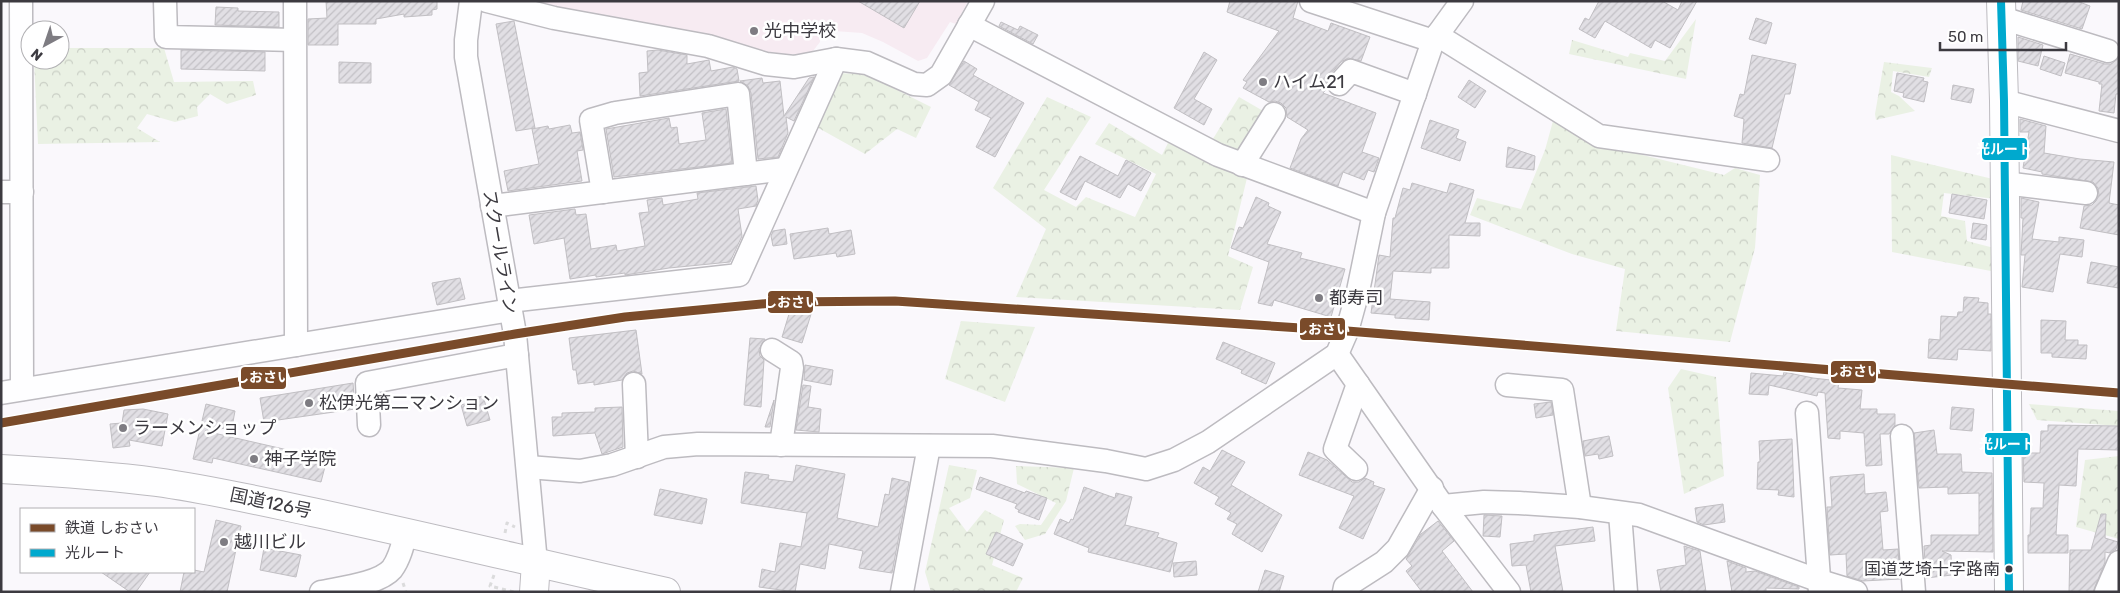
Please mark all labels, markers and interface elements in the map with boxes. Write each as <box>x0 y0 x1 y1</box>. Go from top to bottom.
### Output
north arrow <box>20 20 70 70</box>
place label: 光中学校 <box>764 20 836 42</box>
scale bar <box>1940 20 2066 52</box>
marker: 光中学校 <box>748 25 760 37</box>
text: 50 m <box>1948 28 1983 46</box>
text: N <box>28 45 46 64</box>
place label: ハイム21 <box>1273 71 1345 93</box>
marker: ハイム21 <box>1257 76 1269 88</box>
line badge: 光ルート <box>1981 137 2028 161</box>
text: 光ルート <box>1976 141 2032 158</box>
street label: スクールライン <box>478 188 522 316</box>
place label: 都寿司 <box>1329 287 1383 309</box>
line badge: しおさい <box>767 290 814 314</box>
marker: 都寿司 <box>1313 292 1325 304</box>
text: しおさい <box>763 294 819 311</box>
line badge: しおさい <box>1299 317 1346 341</box>
text: しおさい <box>1294 321 1350 338</box>
line badge: しおさい <box>1830 360 1877 384</box>
text: しおさい <box>1825 363 1881 380</box>
line badge: しおさい <box>240 366 287 390</box>
text: しおさい <box>235 369 291 386</box>
place label: 松伊光第二マンション <box>319 392 499 414</box>
marker: 松伊光第二マンション <box>303 397 315 409</box>
place label: ラーメンショップ <box>133 417 276 439</box>
marker: ラーメンショップ <box>117 422 129 434</box>
line badge: 光ルート <box>1984 432 2031 456</box>
text: 光ルート <box>1979 436 2035 453</box>
place label: 神子学院 <box>264 448 336 470</box>
marker: 神子学院 <box>248 453 260 465</box>
street label: 国道126号 <box>228 484 314 522</box>
legend <box>20 508 195 573</box>
text: 鉄道 しおさい <box>65 519 159 537</box>
place label: 越川ビル <box>234 531 306 553</box>
marker: 越川ビル <box>218 536 230 548</box>
text: 光ルート <box>65 544 125 562</box>
place label: 国道芝埼十字路南 <box>1864 559 2000 579</box>
marker: 国道芝埼十字路南 <box>2004 564 2014 574</box>

